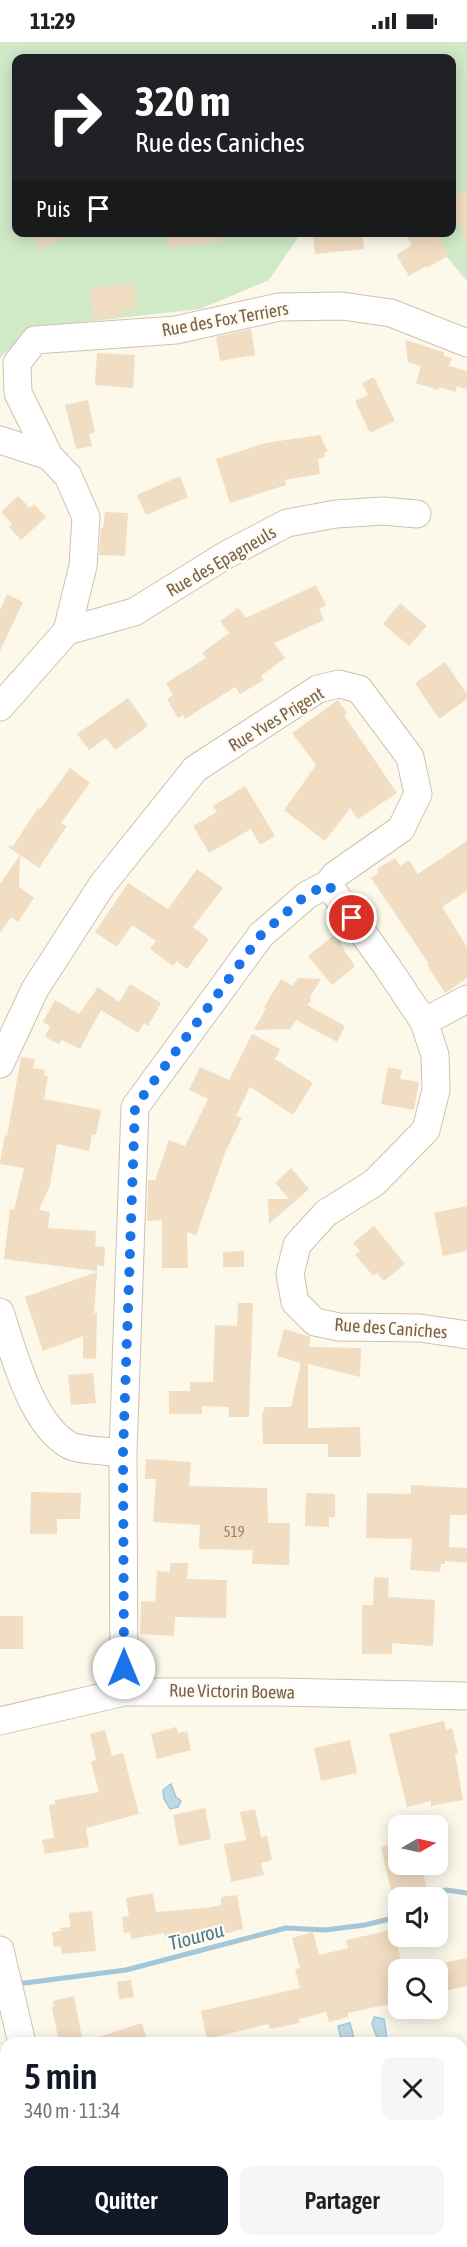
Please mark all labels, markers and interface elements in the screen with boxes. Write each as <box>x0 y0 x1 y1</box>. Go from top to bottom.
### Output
text: 11:29 <box>30 8 75 34</box>
text: 320 m <box>135 77 230 125</box>
icon: right <box>36 78 114 156</box>
text: Rue des Caniches <box>135 127 305 158</box>
icon: arrive <box>82 192 115 225</box>
text: Puis <box>36 196 70 222</box>
street label: Rue des Fox Terriers <box>160 298 290 340</box>
street label: Rue des Epagneuls <box>163 521 279 601</box>
street label: Rue Yves Prigent <box>224 682 328 756</box>
pin <box>326 892 377 943</box>
icon: arrive <box>335 901 368 934</box>
street label: Rue des Caniches <box>334 1314 448 1342</box>
house number: 519 <box>223 1523 245 1540</box>
position arrow <box>92 1636 156 1700</box>
street label: Rue Victorin Boewa <box>169 1679 295 1703</box>
north arrow <box>388 1815 448 1875</box>
map controls <box>388 1815 448 2019</box>
button: sound <box>388 1887 448 1947</box>
water label: Tiourou <box>166 1918 227 1954</box>
button: search <box>388 1959 448 2019</box>
text: 5 min <box>24 2055 98 2097</box>
button: close <box>381 2057 444 2120</box>
text: 340 m · 11:34 <box>24 2099 120 2122</box>
button: Quitter <box>24 2166 228 2235</box>
button: Partager <box>240 2166 444 2235</box>

